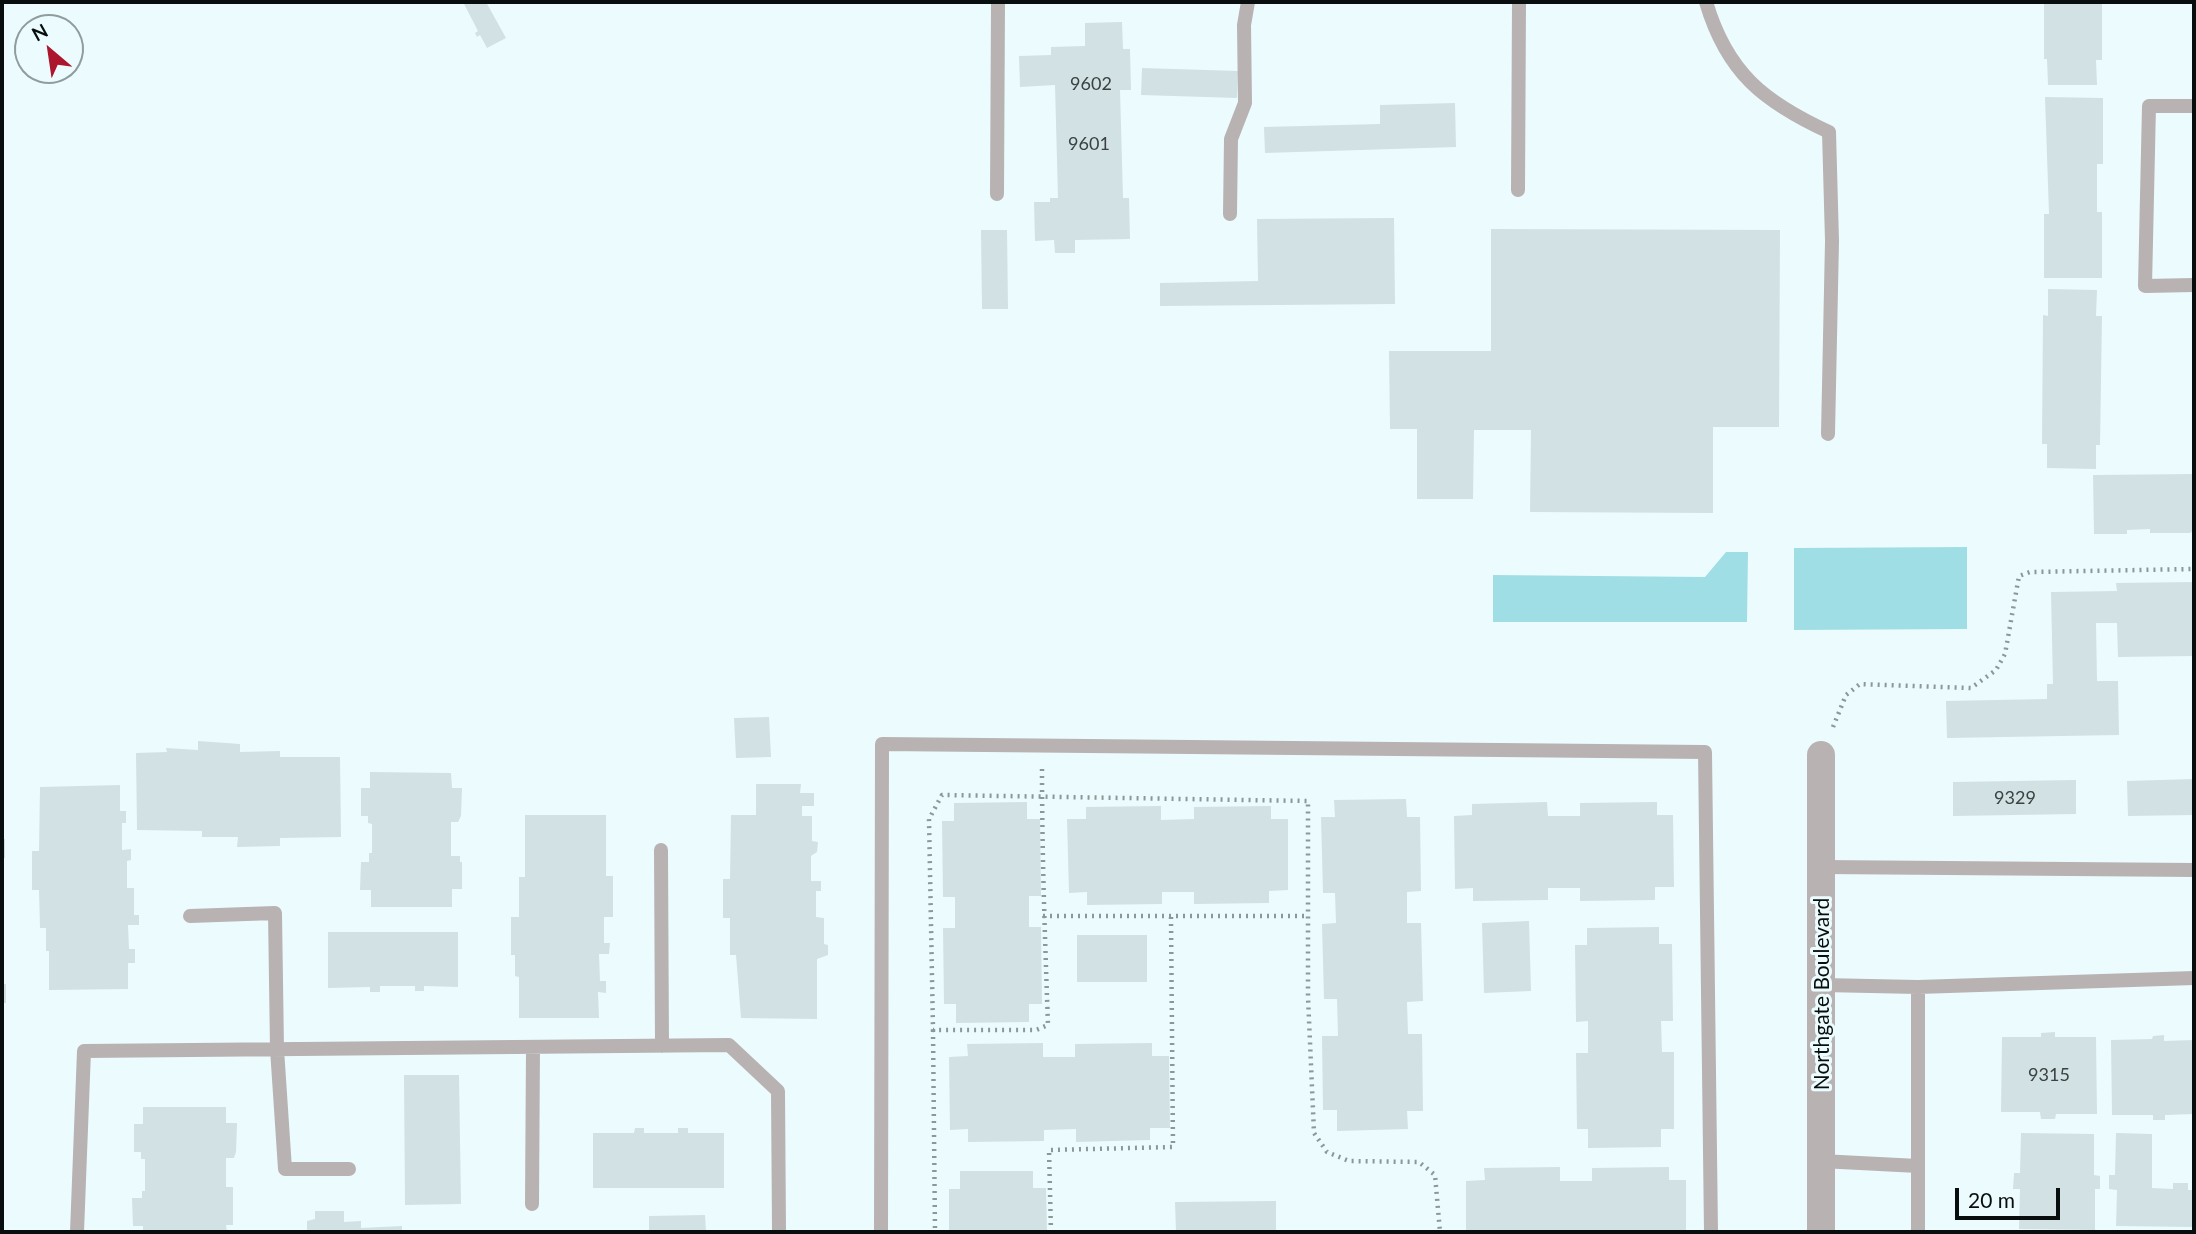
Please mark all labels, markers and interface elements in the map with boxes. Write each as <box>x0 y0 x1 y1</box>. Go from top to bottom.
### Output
north arrow <box>14 14 84 84</box>
text: N <box>28 18 52 46</box>
house number: 9602 <box>1070 73 1112 95</box>
house number: 9601 <box>1068 133 1110 155</box>
house number: 9329 <box>1994 787 2036 809</box>
street label: Northgate Boulevard <box>1809 898 1835 1090</box>
house number: 9315 <box>2028 1064 2070 1086</box>
scale bar <box>1958 1174 2063 1218</box>
text: 20 m <box>1968 1187 2015 1212</box>

